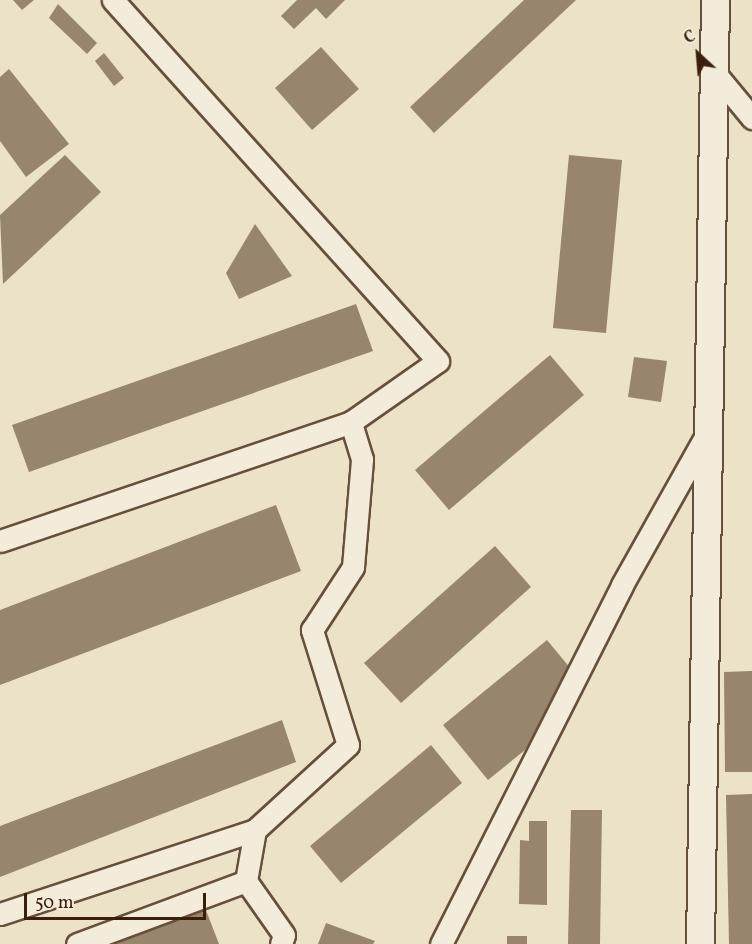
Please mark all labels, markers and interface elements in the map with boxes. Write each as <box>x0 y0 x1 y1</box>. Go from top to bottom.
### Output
north arrow <box>668 24 728 84</box>
text: С <box>681 26 700 50</box>
scale bar <box>27 881 208 919</box>
text: 50 m <box>35 891 74 916</box>

